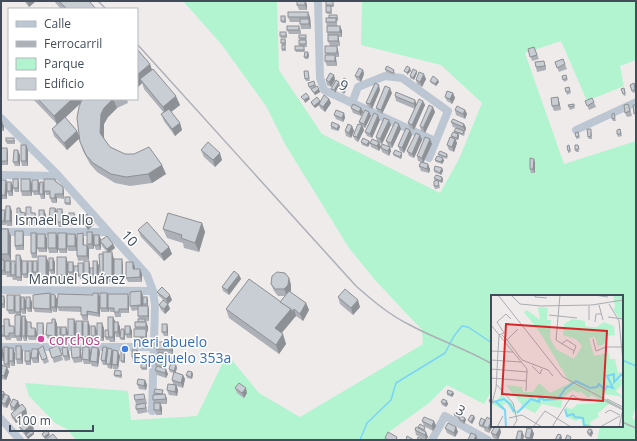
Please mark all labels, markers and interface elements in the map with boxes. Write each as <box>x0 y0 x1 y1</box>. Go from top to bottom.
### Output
legend <box>8 8 138 100</box>
text: Calle <box>44 15 71 32</box>
text: Ferrocarril <box>44 35 102 52</box>
text: Parque <box>44 55 84 72</box>
text: Edificio <box>44 75 84 92</box>
street label: 9 <box>336 75 352 95</box>
street label: Ismael Bello <box>15 210 93 229</box>
street label: 10 <box>118 226 142 250</box>
street label: Manuel Suárez <box>29 269 126 288</box>
inset map <box>491 295 623 427</box>
place label: corchos <box>49 330 101 349</box>
place label: neri abuelo Espejuelo 353a <box>133 332 231 367</box>
marker: corchos <box>36 334 46 344</box>
marker: neri abuelo Espejuelo 353a <box>120 344 130 354</box>
street label: 3 <box>453 400 469 420</box>
scale bar <box>10 407 93 433</box>
text: 100 m <box>16 412 51 429</box>

